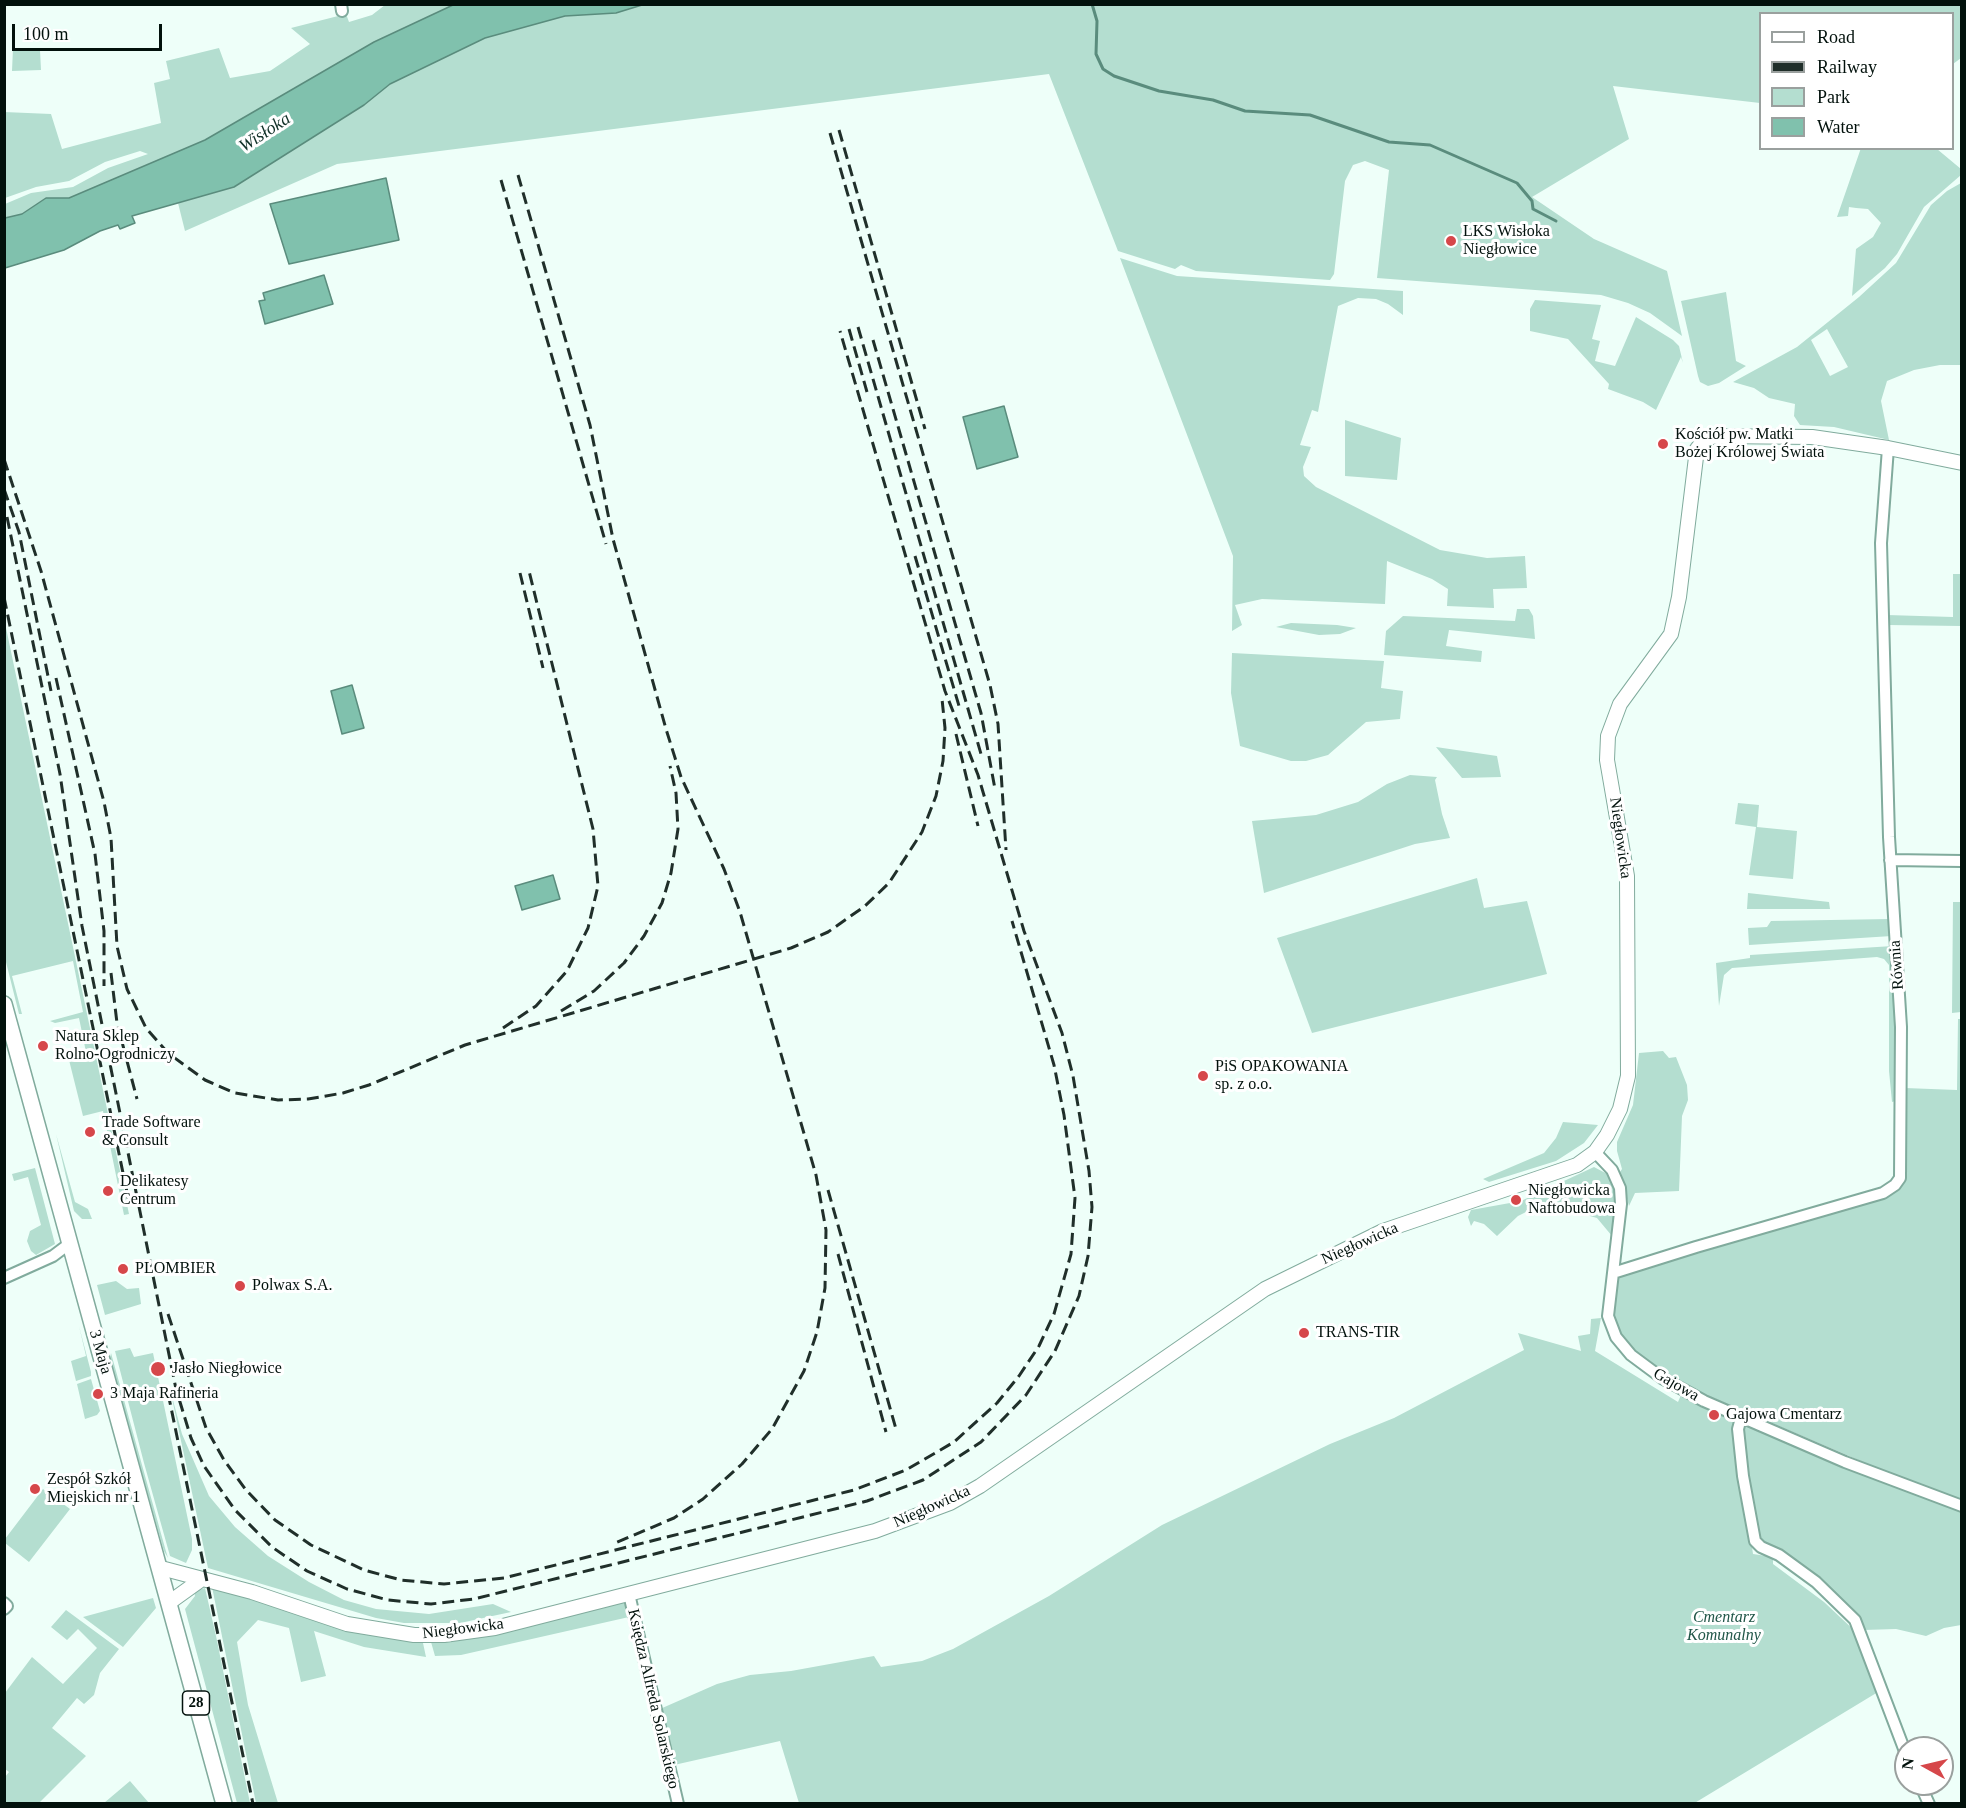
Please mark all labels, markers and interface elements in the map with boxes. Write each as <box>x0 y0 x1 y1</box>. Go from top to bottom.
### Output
scale bar <box>15 12 165 50</box>
legend <box>1759 12 1954 150</box>
text: 100 m <box>23 24 69 44</box>
text: Road <box>1817 27 1855 47</box>
text: Railway <box>1817 57 1877 77</box>
text: Park <box>1817 87 1850 107</box>
water label: Wisłoka <box>235 108 295 158</box>
text: Water <box>1817 117 1860 137</box>
place label: LKS Wisłoka Niegłowice <box>1463 222 1550 260</box>
marker: LKS Wisłoka Niegłowice <box>1444 234 1458 248</box>
place label: Kościół pw. Matki Bożej Królowej Świata <box>1675 425 1824 463</box>
marker: Kościół pw. Matki Bożej Królowej Świata <box>1656 437 1670 451</box>
street label: Niegłowicka <box>1605 796 1635 880</box>
street label: Równia <box>1886 940 1908 990</box>
place label: Natura Sklep Rolno-Ogrodniczy <box>55 1027 175 1065</box>
marker: Natura Sklep Rolno-Ogrodniczy <box>36 1039 50 1053</box>
place label: PiS OPAKOWANIA sp. z o.o. <box>1215 1057 1348 1095</box>
marker: PiS OPAKOWANIA sp. z o.o. <box>1196 1069 1210 1083</box>
place label: Trade Software & Consult <box>102 1113 200 1151</box>
marker: Trade Software & Consult <box>83 1125 97 1139</box>
place label: Delikatesy Centrum <box>120 1172 188 1210</box>
place label: Niegłowicka Naftobudowa <box>1528 1181 1615 1219</box>
marker: Delikatesy Centrum <box>101 1184 115 1198</box>
marker: Niegłowicka Naftobudowa <box>1509 1193 1523 1207</box>
street label: Niegłowicka <box>1319 1219 1401 1269</box>
place label: PLOMBIER <box>135 1259 216 1279</box>
marker: PLOMBIER <box>116 1262 130 1276</box>
place label: Polwax S.A. <box>252 1276 332 1296</box>
marker: Polwax S.A. <box>233 1279 247 1293</box>
place label: TRANS-TIR <box>1316 1323 1400 1343</box>
marker: TRANS-TIR <box>1297 1326 1311 1340</box>
street label: 3 Maja <box>85 1328 115 1376</box>
place label: Jasło Niegłowice <box>172 1359 282 1379</box>
marker: Jasło Niegłowice <box>149 1360 167 1378</box>
street label: Gajowa <box>1650 1364 1702 1406</box>
place label: 3 Maja Rafineria <box>110 1384 218 1404</box>
marker: 3 Maja Rafineria <box>91 1387 105 1401</box>
place label: Gajowa Cmentarz <box>1726 1405 1842 1425</box>
marker: Gajowa Cmentarz <box>1707 1408 1721 1422</box>
place label: Zespół Szkół Miejskich nr 1 <box>47 1470 140 1508</box>
marker: Zespół Szkół Miejskich nr 1 <box>28 1482 42 1496</box>
street label: Niegłowicka <box>891 1482 973 1532</box>
street label: Księdza Alfreda Solarskiego <box>623 1607 683 1791</box>
park label: Cmentarz Komunalny <box>1687 1608 1761 1646</box>
street label: Niegłowicka <box>421 1614 505 1644</box>
road number: 28 <box>182 1691 210 1715</box>
north arrow <box>1894 1736 1954 1796</box>
text: N <box>1898 1757 1917 1771</box>

